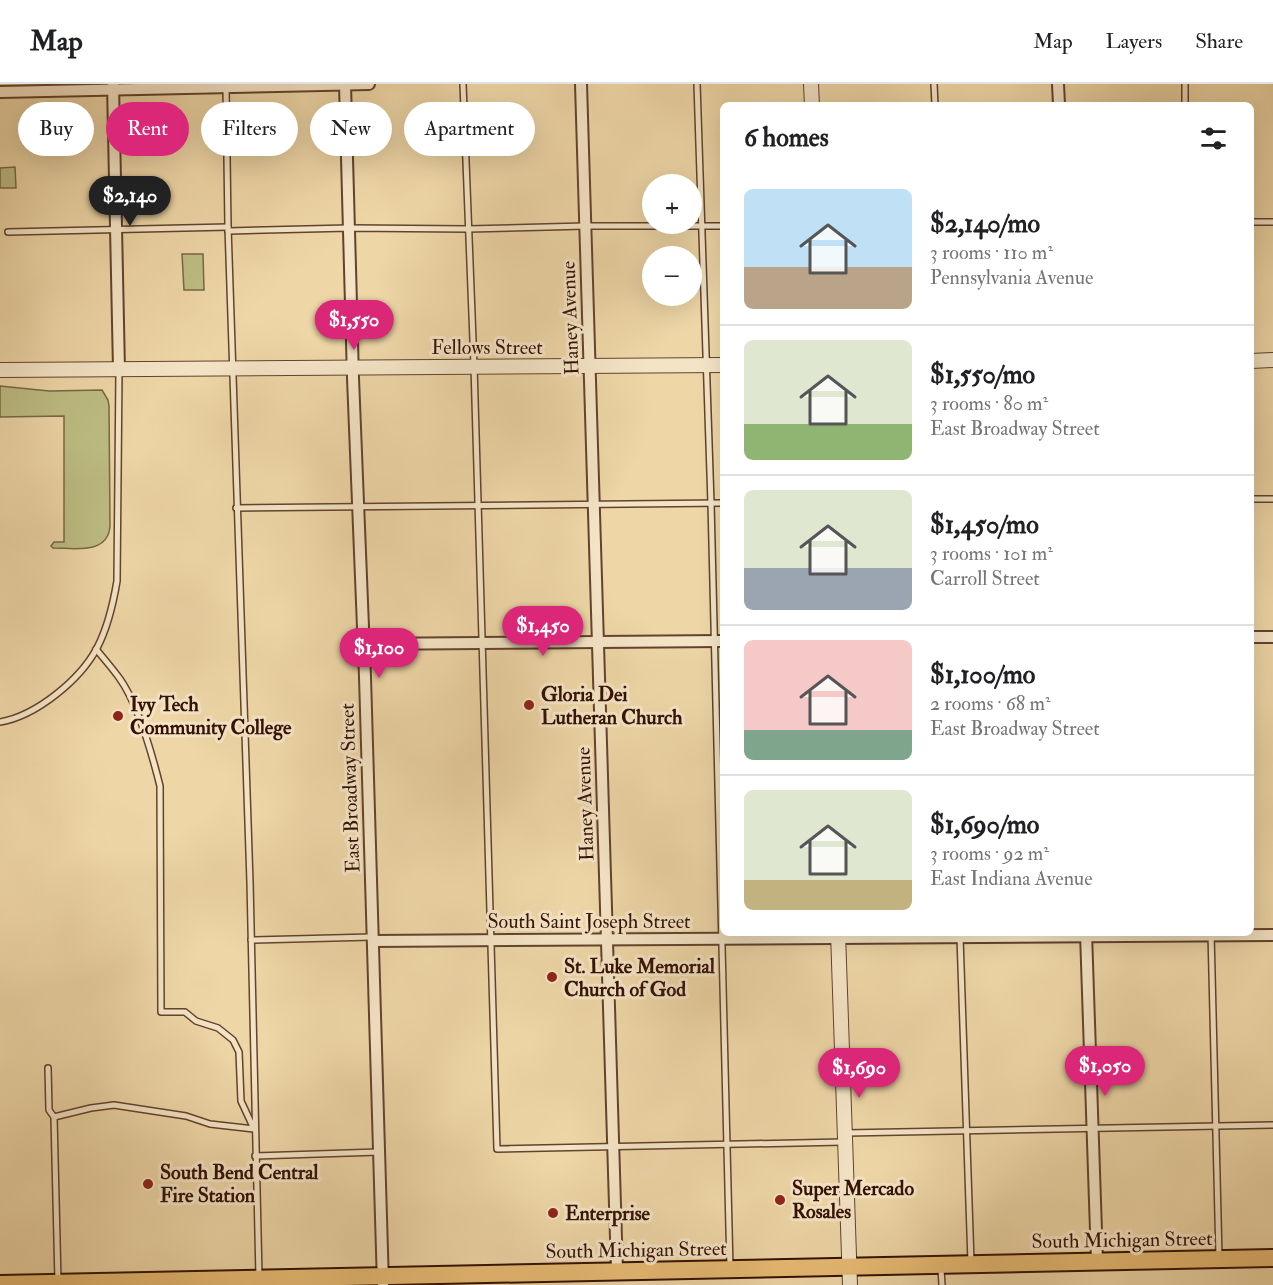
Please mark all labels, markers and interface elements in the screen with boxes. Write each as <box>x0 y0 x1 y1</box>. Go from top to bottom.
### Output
text: Map <box>30 24 83 59</box>
text: Map <box>1033 28 1073 55</box>
text: Layers <box>1106 28 1162 55</box>
text: Share <box>1195 28 1243 55</box>
chip: Buy <box>18 102 94 156</box>
chip: Rent <box>106 102 189 156</box>
chip: Filters <box>201 102 298 156</box>
chip: New <box>310 102 392 156</box>
chip: Apartment <box>404 102 535 156</box>
text: 6 homes <box>744 122 829 154</box>
icon: filters <box>1197 122 1230 155</box>
map controls <box>642 174 702 306</box>
button: + <box>642 174 702 234</box>
pin: $2,140 <box>81 176 179 227</box>
text: $2,140 <box>103 183 157 208</box>
text: $2,140/mo <box>930 208 1040 240</box>
icon: home <box>792 213 864 285</box>
text: 3 rooms · 110 m² <box>930 240 1053 265</box>
button: − <box>642 246 702 306</box>
street label: Haney Avenue <box>556 260 584 376</box>
text: Pennsylvania Avenue <box>930 265 1093 290</box>
pin: $1,550 <box>305 300 403 351</box>
text: $1,550 <box>329 307 379 332</box>
street label: Fellows Street <box>431 335 543 360</box>
text: $1,550/mo <box>930 359 1035 391</box>
icon: home <box>792 364 864 436</box>
text: 3 rooms · 80 m² <box>930 391 1048 416</box>
text: East Broadway Street <box>930 416 1100 441</box>
text: $1,450/mo <box>930 509 1039 541</box>
icon: home <box>792 514 864 586</box>
text: 3 rooms · 101 m² <box>930 541 1053 566</box>
text: Carroll Street <box>930 566 1040 591</box>
pin: $1,450 <box>494 606 592 657</box>
text: $1,450 <box>516 613 570 638</box>
pin: $1,100 <box>330 628 428 679</box>
text: $1,100 <box>354 635 404 660</box>
text: $1,100/mo <box>930 659 1035 691</box>
icon: home <box>792 664 864 736</box>
place label: Gloria Dei Lutheran Church <box>541 682 683 730</box>
text: 2 rooms · 68 m² <box>930 691 1051 716</box>
place label: Ivy Tech Community College <box>130 692 292 741</box>
marker: Gloria Dei Lutheran Church <box>522 698 536 712</box>
street label: East Broadway Street <box>335 702 365 873</box>
marker: Ivy Tech Community College <box>111 709 125 723</box>
text: East Broadway Street <box>930 716 1100 741</box>
street label: Haney Avenue <box>571 746 599 862</box>
text: $1,690/mo <box>930 809 1039 841</box>
icon: home <box>792 814 864 886</box>
text: 3 rooms · 92 m² <box>930 841 1049 866</box>
text: East Indiana Avenue <box>930 866 1093 891</box>
street label: South Saint Joseph Street <box>487 909 691 935</box>
place label: St. Luke Memorial Church of God <box>564 954 716 1002</box>
marker: St. Luke Memorial Church of God <box>545 970 559 984</box>
pin: $1,050 <box>1056 1046 1154 1097</box>
pin: $1,690 <box>810 1048 908 1099</box>
text: $1,050 <box>1079 1053 1131 1078</box>
text: $1,690 <box>832 1055 886 1080</box>
place label: South Bend Central Fire Station <box>160 1160 319 1208</box>
place label: Super Mercado Rosales <box>792 1176 914 1224</box>
marker: South Bend Central Fire Station <box>141 1177 155 1191</box>
marker: Super Mercado Rosales <box>773 1193 787 1207</box>
place label: Enterprise <box>565 1201 651 1227</box>
marker: Enterprise <box>546 1206 560 1220</box>
street label: South Michigan Street <box>1031 1226 1213 1254</box>
street label: South Michigan Street <box>545 1236 727 1264</box>

